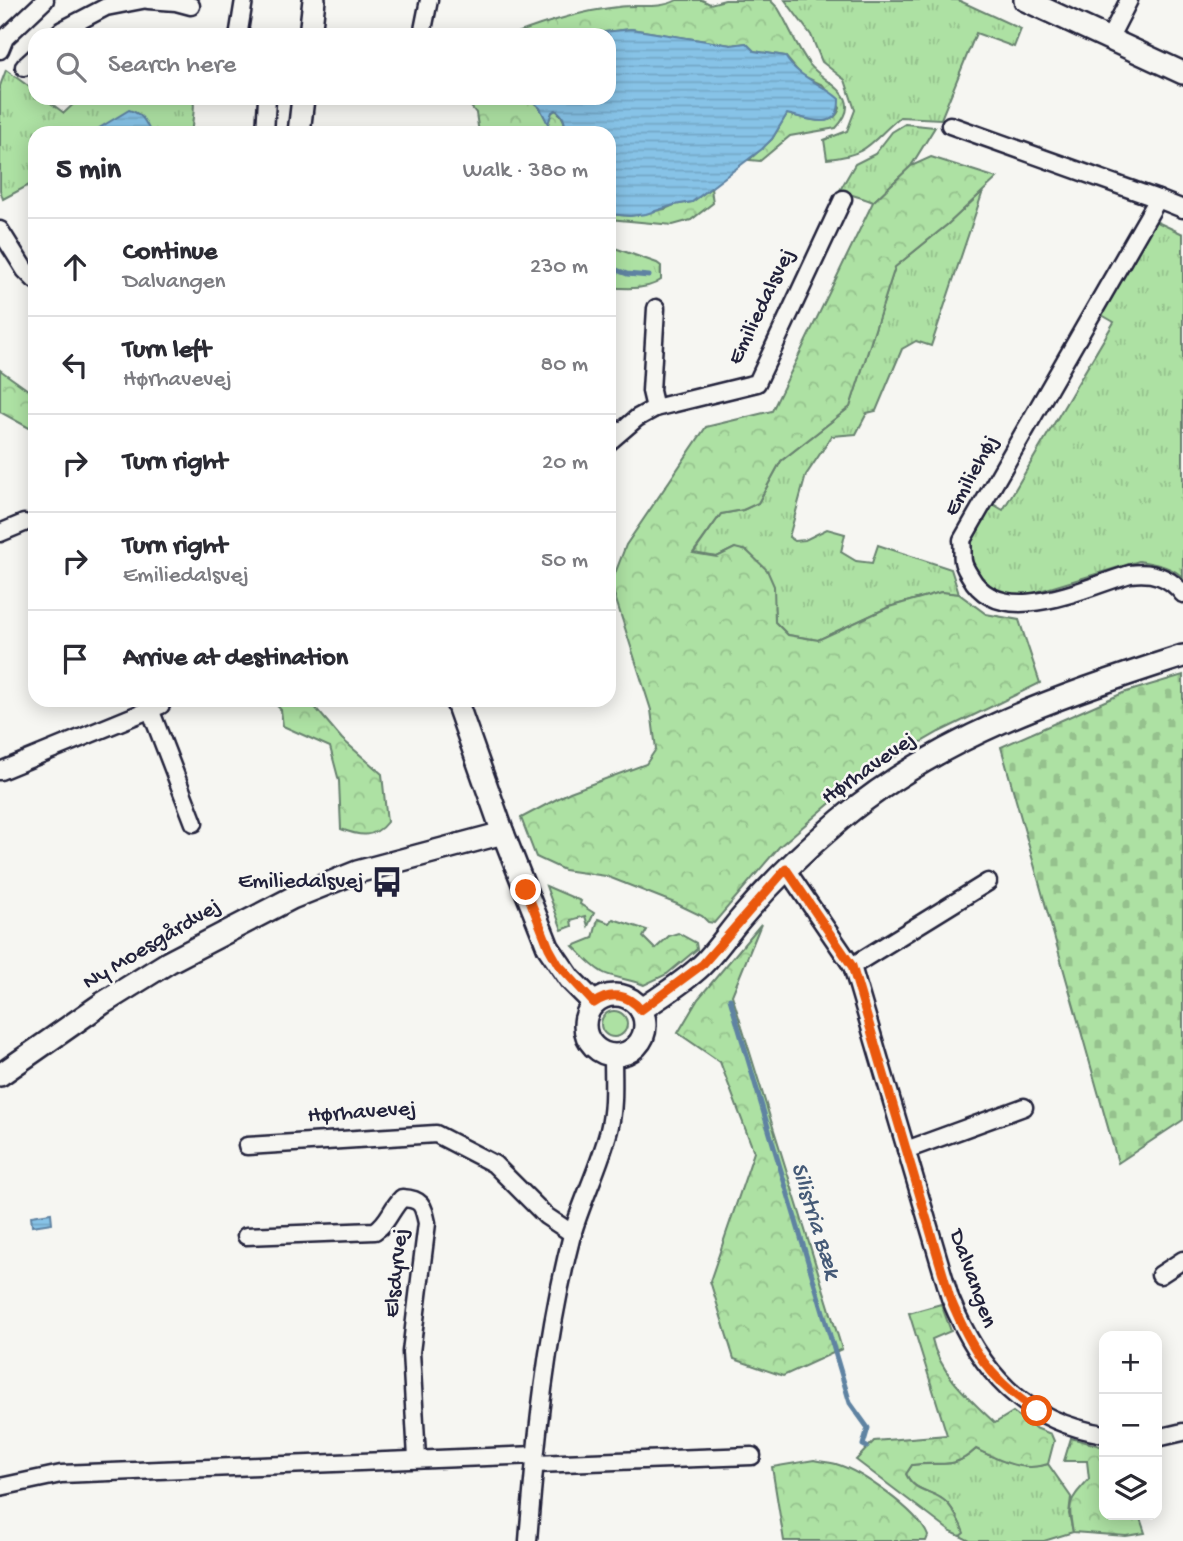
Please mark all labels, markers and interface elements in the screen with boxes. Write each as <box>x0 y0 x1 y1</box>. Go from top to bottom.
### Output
search box <box>28 28 616 105</box>
icon: search <box>52 48 90 86</box>
text: Search here <box>108 51 236 82</box>
text: 5 min <box>56 154 121 189</box>
text: Walk · 380 m <box>463 158 588 185</box>
text: Continue <box>123 238 217 269</box>
street label: Emiliedalsvej <box>722 244 802 370</box>
icon: ahead <box>56 248 94 286</box>
text: 230 m <box>530 254 588 281</box>
text: Dalvangen <box>123 269 226 296</box>
text: Turn left <box>123 336 211 367</box>
icon: left <box>56 346 94 384</box>
text: 80 m <box>541 352 588 379</box>
text: Hørhavevej <box>123 367 232 394</box>
street label: Emiliehøj <box>939 431 1005 521</box>
icon: right <box>56 444 94 482</box>
text: Turn right <box>123 448 227 479</box>
text: 20 m <box>542 450 588 477</box>
text: Turn right <box>123 532 227 563</box>
icon: right <box>56 542 94 580</box>
text: 50 m <box>541 548 588 575</box>
text: Emiliedalsvej <box>123 563 249 590</box>
icon: arrive <box>56 640 94 678</box>
text: Arrive at destination <box>123 644 348 675</box>
street label: Hørhavevej <box>817 727 921 811</box>
bus stop icon: Emiliedalsvej <box>370 865 404 899</box>
place label: Emiliedalsvej <box>238 869 364 896</box>
route end <box>510 874 541 905</box>
street label: Ny Moesgårdvej <box>78 893 226 997</box>
street label: Hørhavevej <box>307 1096 417 1130</box>
water label: Silistria Bæk <box>783 1160 846 1285</box>
street label: Dalvangen <box>941 1224 1002 1332</box>
street label: Elsdyrvej <box>379 1227 415 1319</box>
map controls <box>1099 1331 1162 1520</box>
button: + <box>1099 1331 1162 1394</box>
button: − <box>1099 1394 1162 1457</box>
route start <box>1021 1395 1052 1426</box>
button: layers <box>1099 1457 1162 1520</box>

